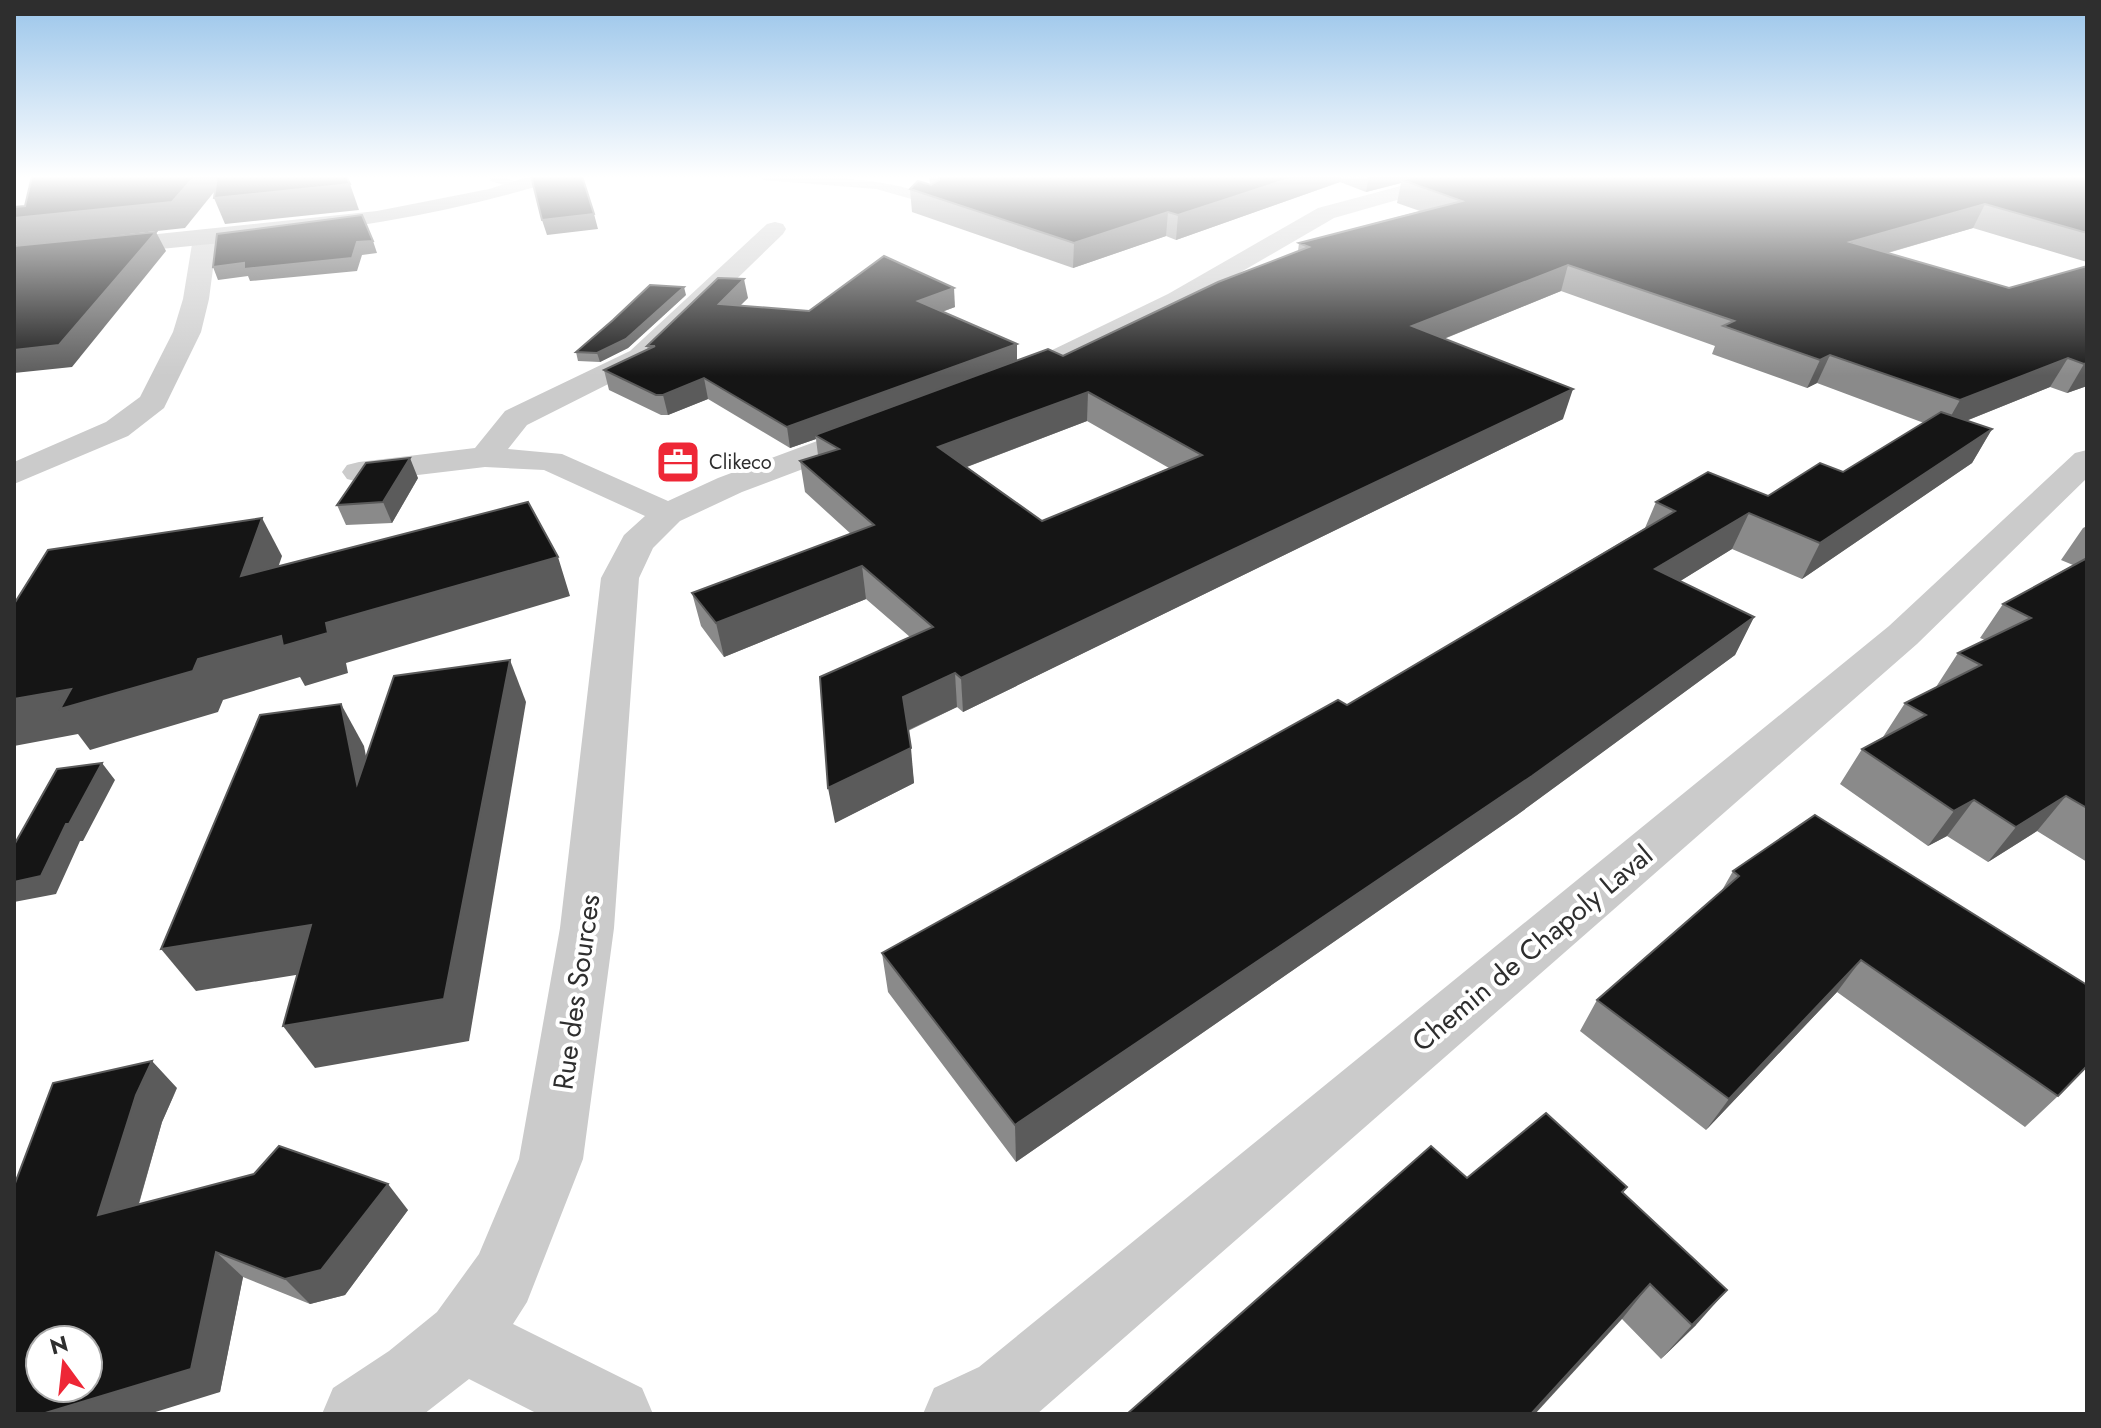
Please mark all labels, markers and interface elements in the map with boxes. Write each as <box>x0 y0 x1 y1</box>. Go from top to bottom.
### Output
office icon: Clikeco <box>654 438 702 486</box>
place label: Clikeco <box>709 448 772 477</box>
street label: Chemin de Chapoly Laval <box>1403 835 1662 1062</box>
street label: Rue des Sources <box>542 892 610 1092</box>
north arrow <box>24 1324 104 1404</box>
text: N <box>46 1327 71 1362</box>

